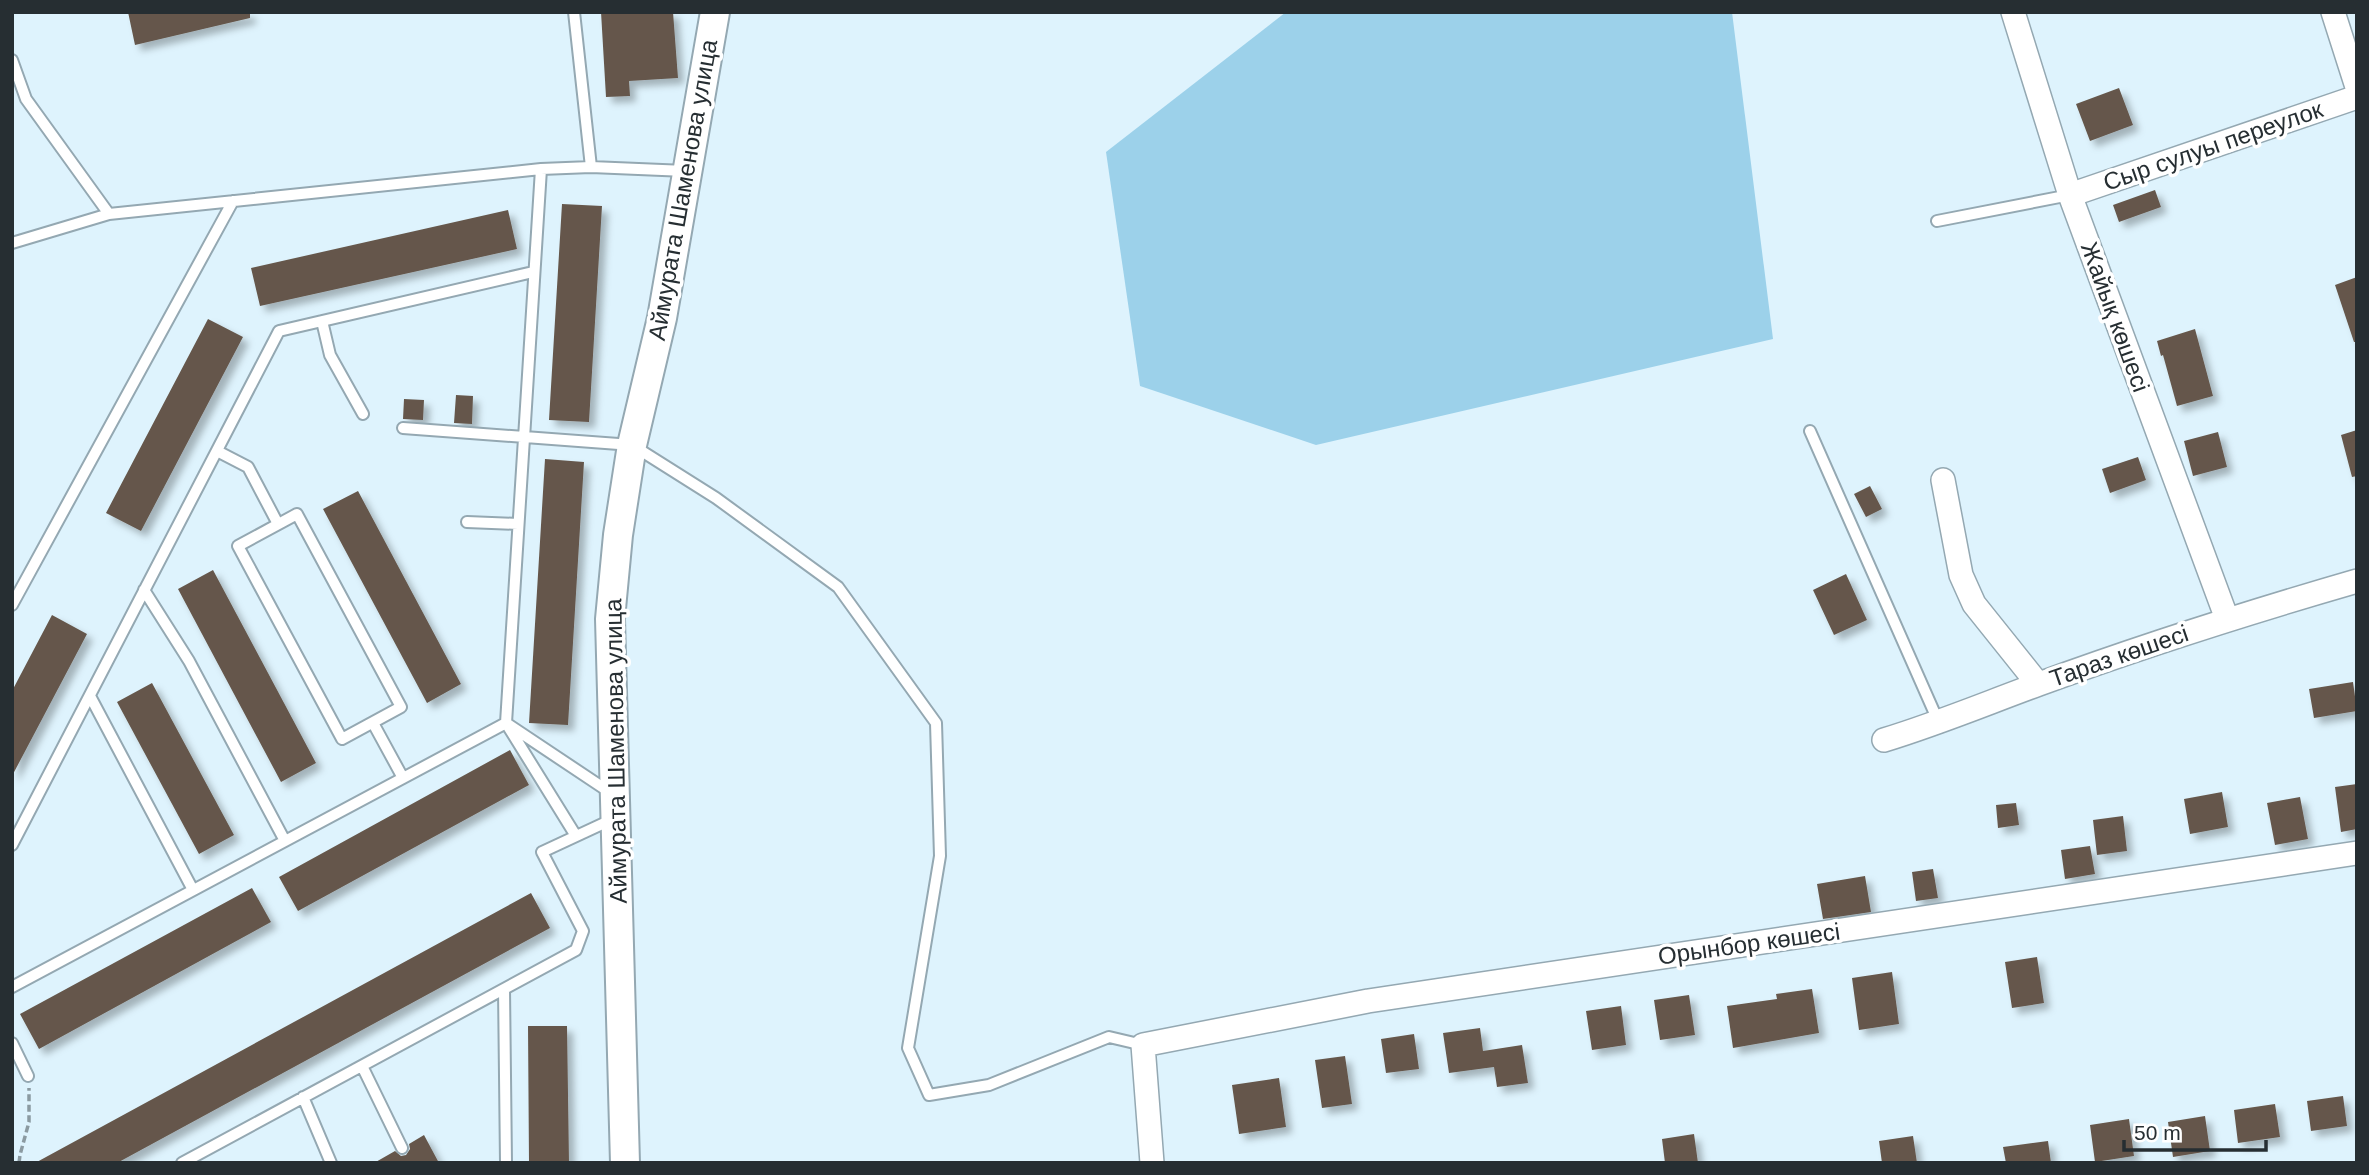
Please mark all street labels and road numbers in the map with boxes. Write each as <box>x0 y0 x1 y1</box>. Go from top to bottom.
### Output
street label: Аймурата Шаменова улица <box>643 37 722 342</box>
street label: Сыр сулуы переулок <box>2100 95 2327 196</box>
street label: Жайық көшесі <box>2076 238 2155 395</box>
street label: Аймурата Шаменова улица <box>599 598 632 904</box>
street label: Тараз көшесі <box>2046 619 2192 692</box>
street label: Орынбор көшесі <box>1656 917 1842 970</box>

